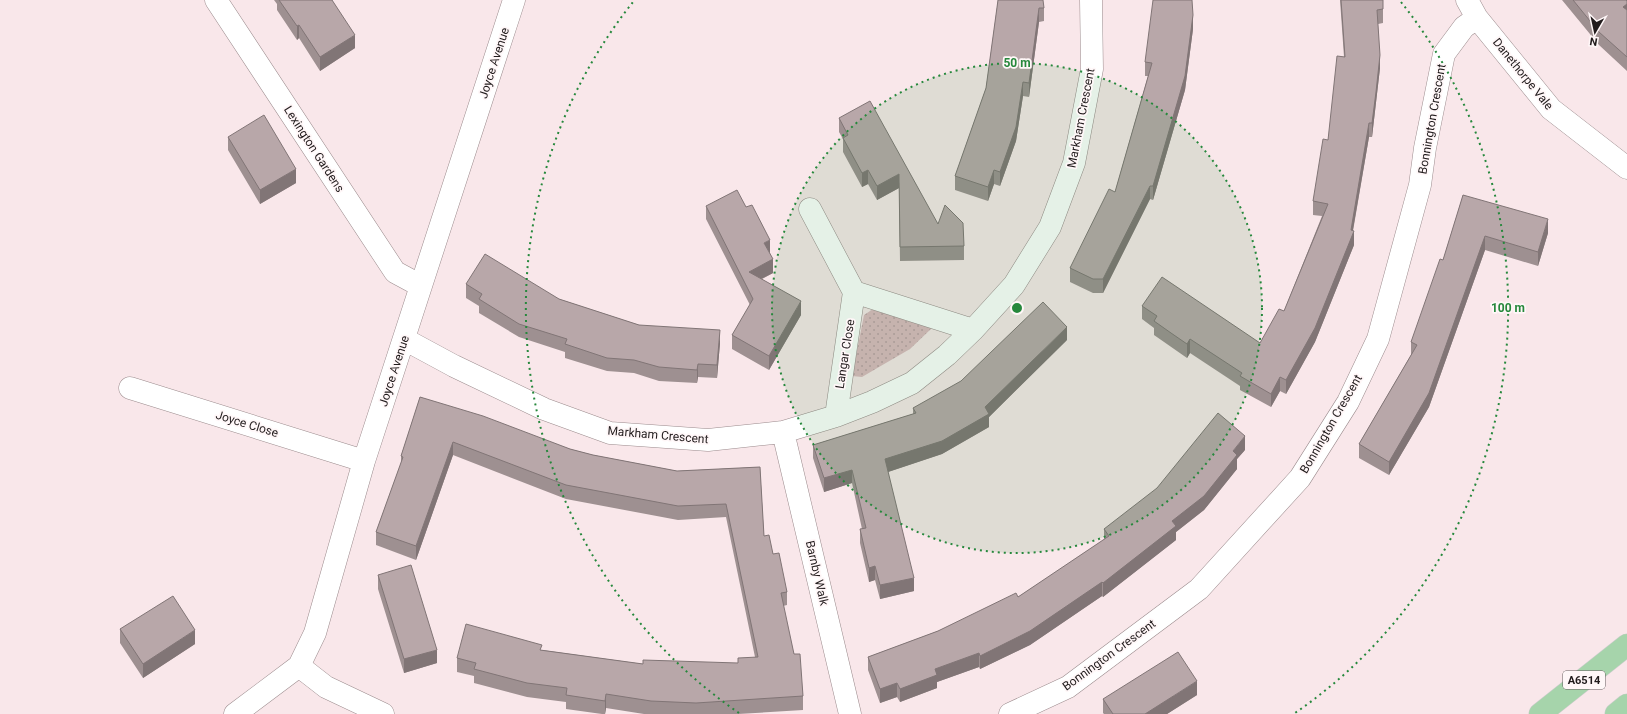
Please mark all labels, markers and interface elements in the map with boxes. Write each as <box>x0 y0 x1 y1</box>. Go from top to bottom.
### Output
north arrow <box>1575 12 1615 52</box>
street label: Joyce Avenue <box>476 26 512 100</box>
text: N <box>1588 34 1598 48</box>
street label: Danethorpe Vale <box>1490 35 1556 113</box>
text: 50 m <box>1003 56 1031 70</box>
street label: Bonnington Crescent <box>1415 63 1449 175</box>
street label: Markham Crescent <box>1064 67 1098 169</box>
street label: Lexington Gardens <box>281 103 347 195</box>
centre of rings <box>1010 301 1024 315</box>
text: 100 m <box>1491 301 1525 315</box>
street label: Langar Close <box>833 318 857 390</box>
street label: Joyce Avenue <box>376 334 412 408</box>
street label: Bonnington Crescent <box>1297 372 1365 476</box>
street label: Joyce Close <box>214 408 280 440</box>
street label: Markham Crescent <box>607 424 709 446</box>
street label: Barnby Walk <box>803 539 831 608</box>
street label: Bonnington Crescent <box>1060 616 1158 693</box>
road number: A6514 <box>1563 671 1605 689</box>

